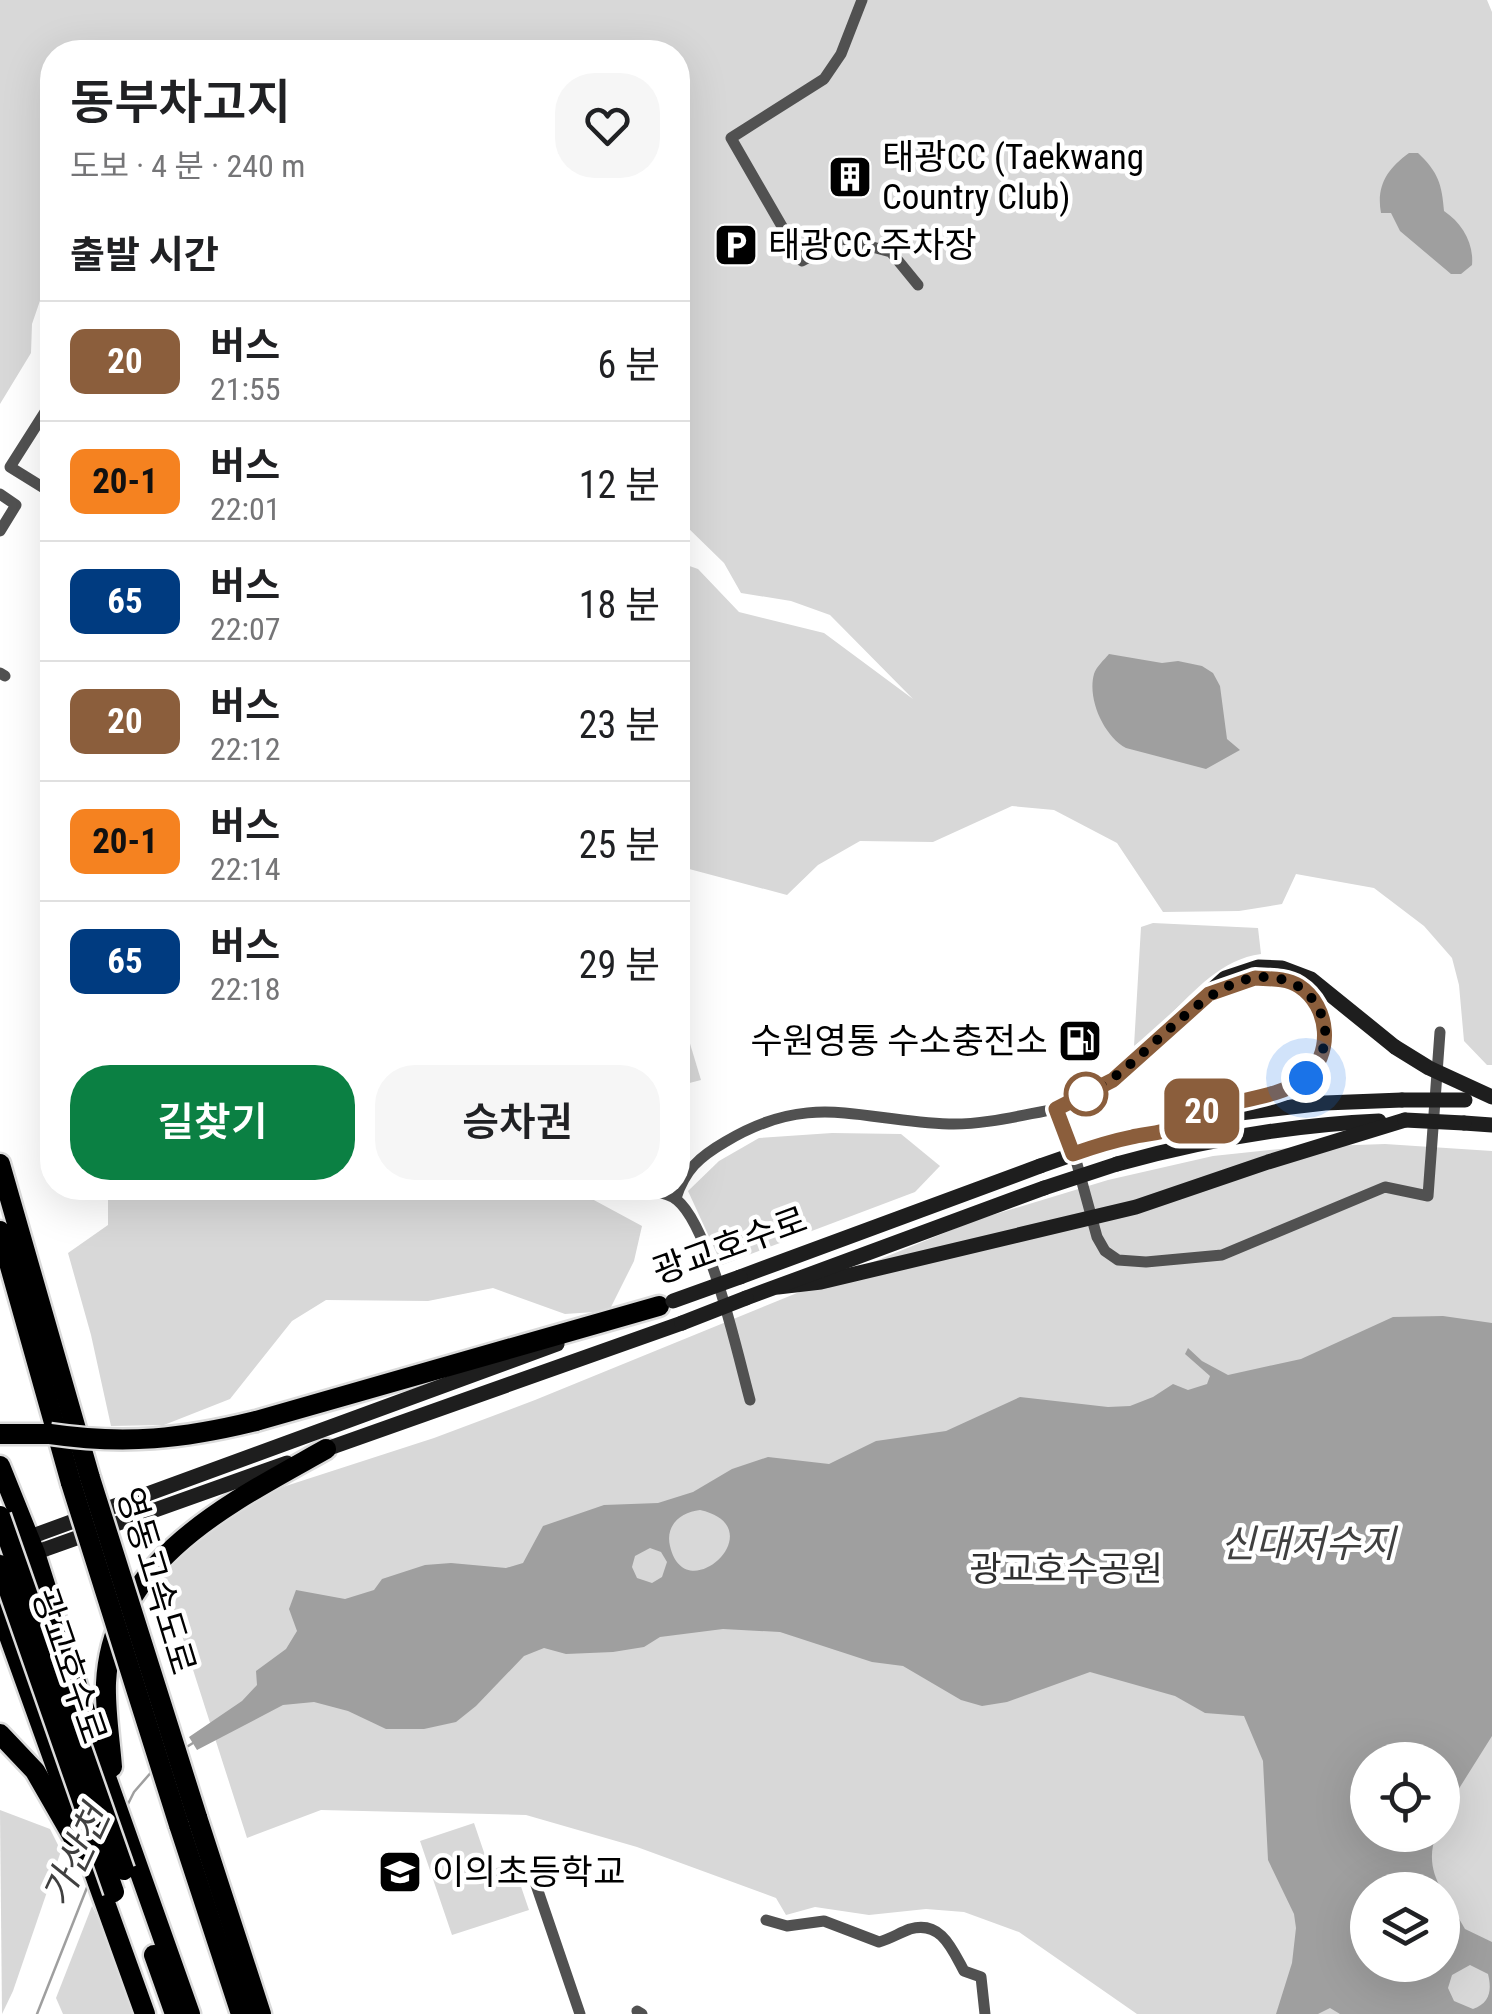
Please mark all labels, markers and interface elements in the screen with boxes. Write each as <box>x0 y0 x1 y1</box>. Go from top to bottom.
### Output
button: heart <box>555 73 660 178</box>
text: 동부차고지 <box>70 74 291 131</box>
place label: 태광CC (Taekwang Country Club) <box>882 137 1144 218</box>
text: 도보 · 4 분 · 240 m <box>70 147 305 185</box>
building icon: 태광CC (Taekwang Country Club) <box>827 154 873 200</box>
parking icon: 태광CC 주차장 <box>713 222 759 268</box>
place label: 태광CC 주차장 <box>768 225 977 266</box>
text: 출발 시간 <box>70 233 219 277</box>
text: 버스 <box>210 324 280 368</box>
text: 20 <box>107 341 143 382</box>
text: 6 분 <box>598 343 660 387</box>
text: 21:55 <box>210 370 281 408</box>
text: 버스 <box>210 444 280 488</box>
text: 20-1 <box>92 461 158 502</box>
text: 12 분 <box>579 463 660 507</box>
text: 22:01 <box>210 490 281 528</box>
text: 버스 <box>210 564 280 608</box>
text: 65 <box>107 581 143 622</box>
text: 18 분 <box>579 583 660 627</box>
text: 22:07 <box>210 610 281 648</box>
text: 버스 <box>210 684 280 728</box>
text: 20 <box>107 701 143 742</box>
text: 23 분 <box>579 703 660 747</box>
text: 22:12 <box>210 730 281 768</box>
text: 버스 <box>210 804 280 848</box>
text: 20-1 <box>92 821 158 862</box>
text: 25 분 <box>579 823 660 867</box>
text: 22:14 <box>210 850 281 888</box>
text: 버스 <box>210 924 280 968</box>
text: 65 <box>107 941 143 982</box>
text: 29 분 <box>579 943 660 987</box>
text: 22:18 <box>210 970 281 1008</box>
fuel station icon: 수원영통 수소충전소 <box>1057 1018 1103 1064</box>
place label: 수원영통 수소충전소 <box>750 1021 1048 1062</box>
your location <box>1281 1053 1331 1103</box>
button: 길찾기 <box>70 1065 355 1180</box>
button: 승차권 <box>375 1065 660 1180</box>
unlabelled marker <box>1065 1073 1107 1115</box>
line badge: 20 <box>1157 1078 1247 1144</box>
text: 20 <box>1184 1091 1220 1132</box>
street label: 광교호수로 <box>647 1199 813 1293</box>
street label: 영동고속도로 <box>108 1483 204 1679</box>
water label: 신대저수지 <box>1221 1522 1398 1566</box>
park label: 광교호수공원 <box>969 1549 1163 1590</box>
street label: 광교호수로 <box>23 1583 115 1749</box>
map controls <box>1350 1742 1460 1982</box>
button: locate <box>1350 1742 1460 1852</box>
water label: 가산천 <box>34 1796 120 1913</box>
school or university icon: 이의초등학교 <box>377 1849 423 1895</box>
place label: 이의초등학교 <box>432 1852 625 1893</box>
button: layers <box>1350 1872 1460 1982</box>

